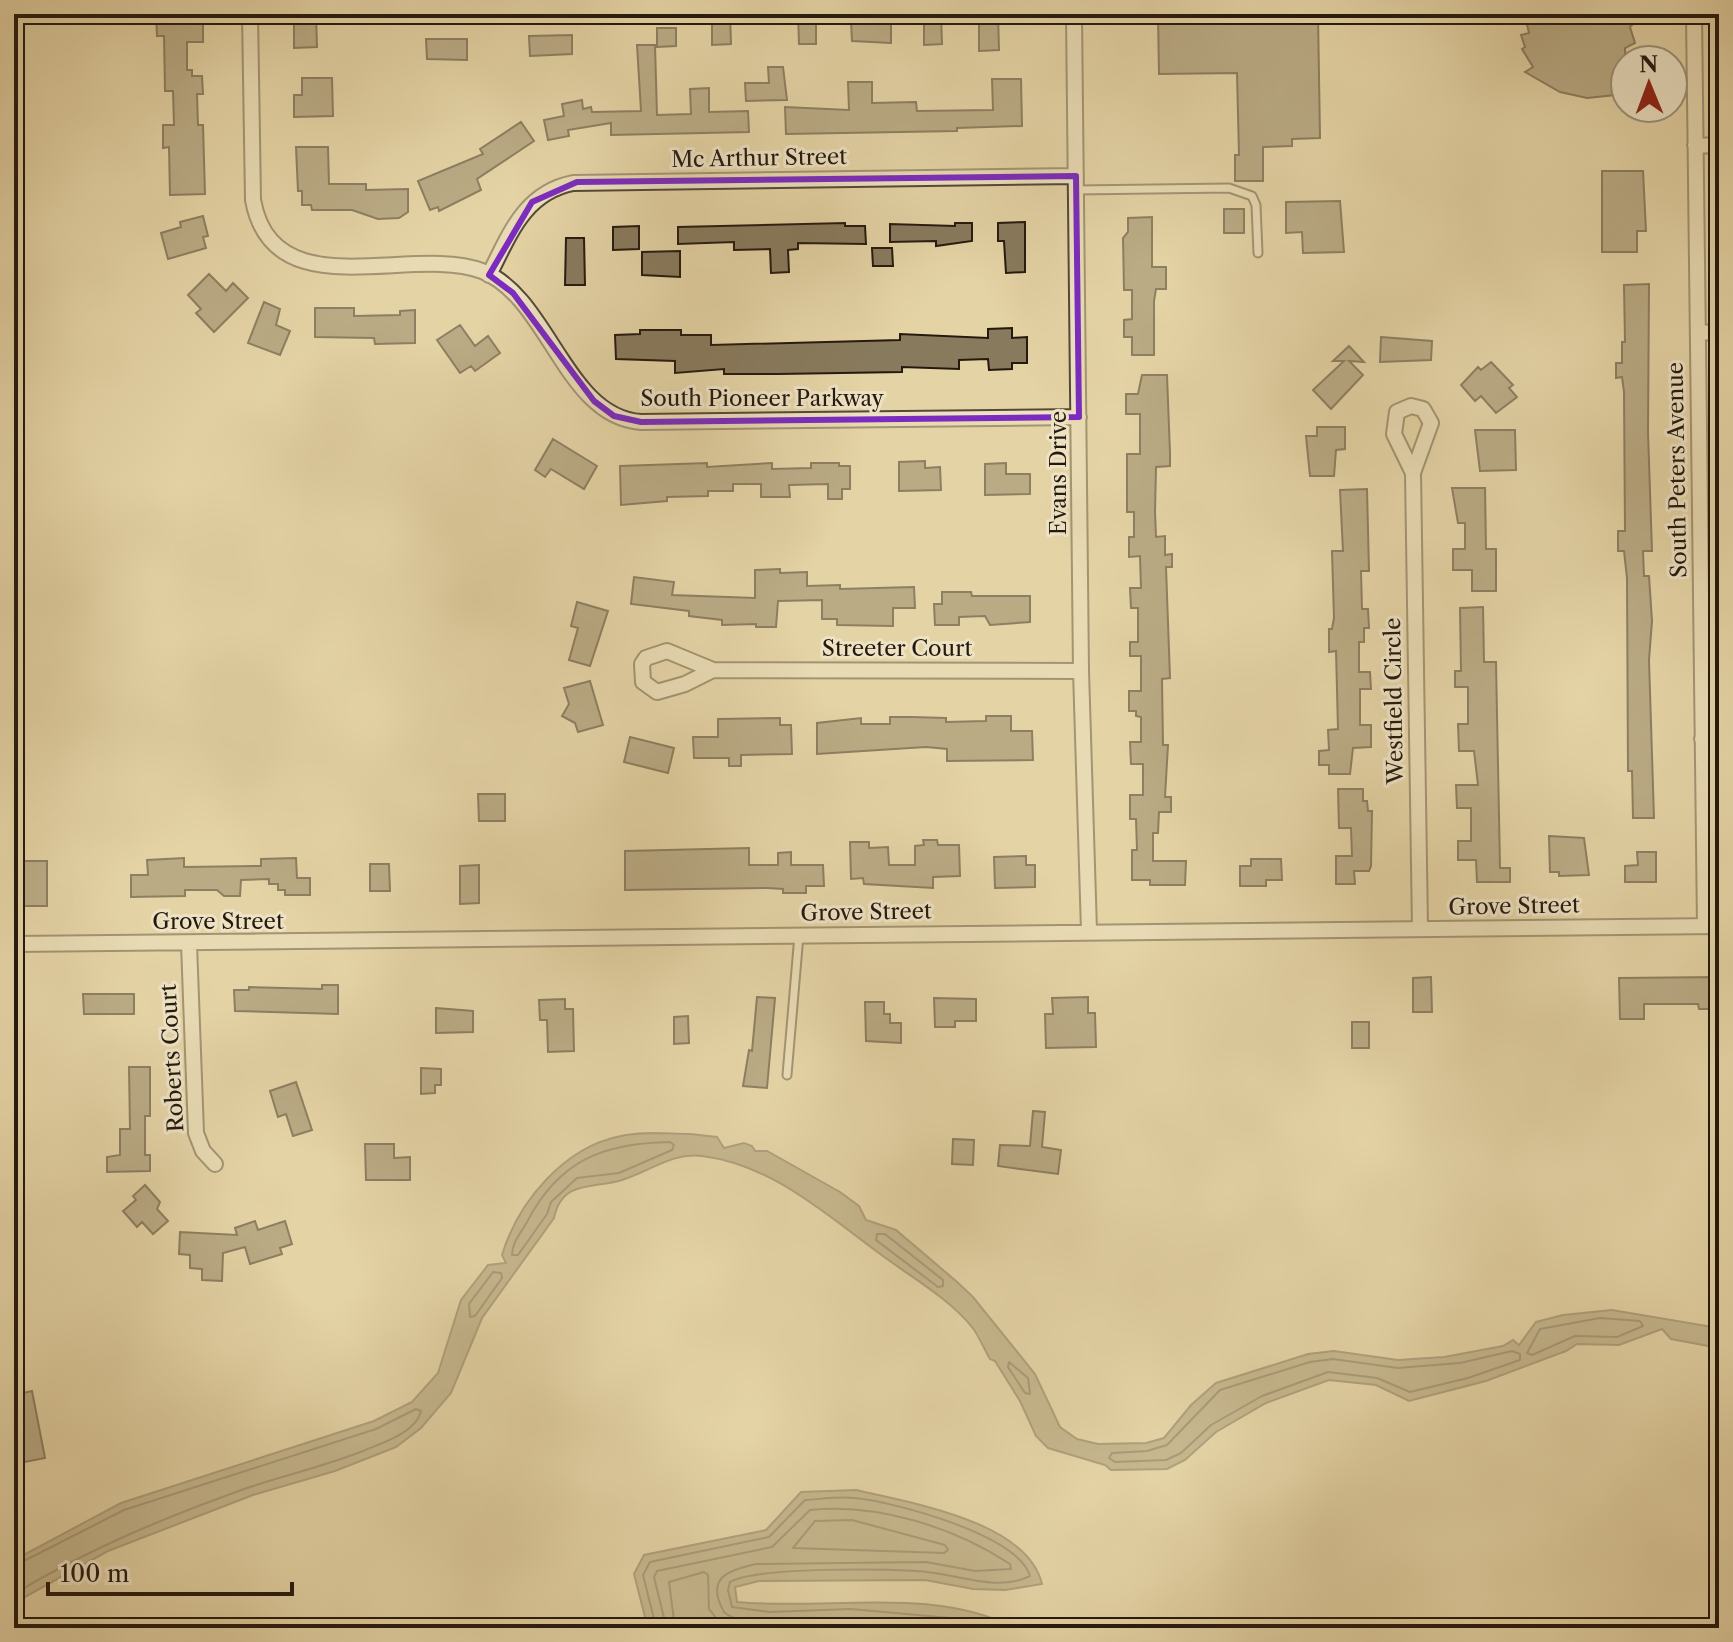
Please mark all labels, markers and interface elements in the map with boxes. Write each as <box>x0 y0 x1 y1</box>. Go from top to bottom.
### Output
north arrow <box>1609 44 1689 124</box>
text: N <box>1639 51 1658 78</box>
street label: Mc Arthur Street <box>671 143 847 173</box>
street label: South Peters Avenue <box>1662 362 1692 578</box>
street label: South Pioneer Parkway <box>640 385 885 412</box>
street label: Evans Drive <box>1045 411 1072 535</box>
street label: Westfield Circle <box>1379 617 1409 786</box>
street label: Streeter Court <box>822 635 972 662</box>
street label: Grove Street <box>1448 891 1580 921</box>
street label: Grove Street <box>800 897 932 927</box>
street label: Grove Street <box>152 908 284 935</box>
street label: Roberts Court <box>155 983 189 1133</box>
scale bar <box>48 1546 292 1596</box>
text: 100 m <box>60 1559 129 1588</box>

